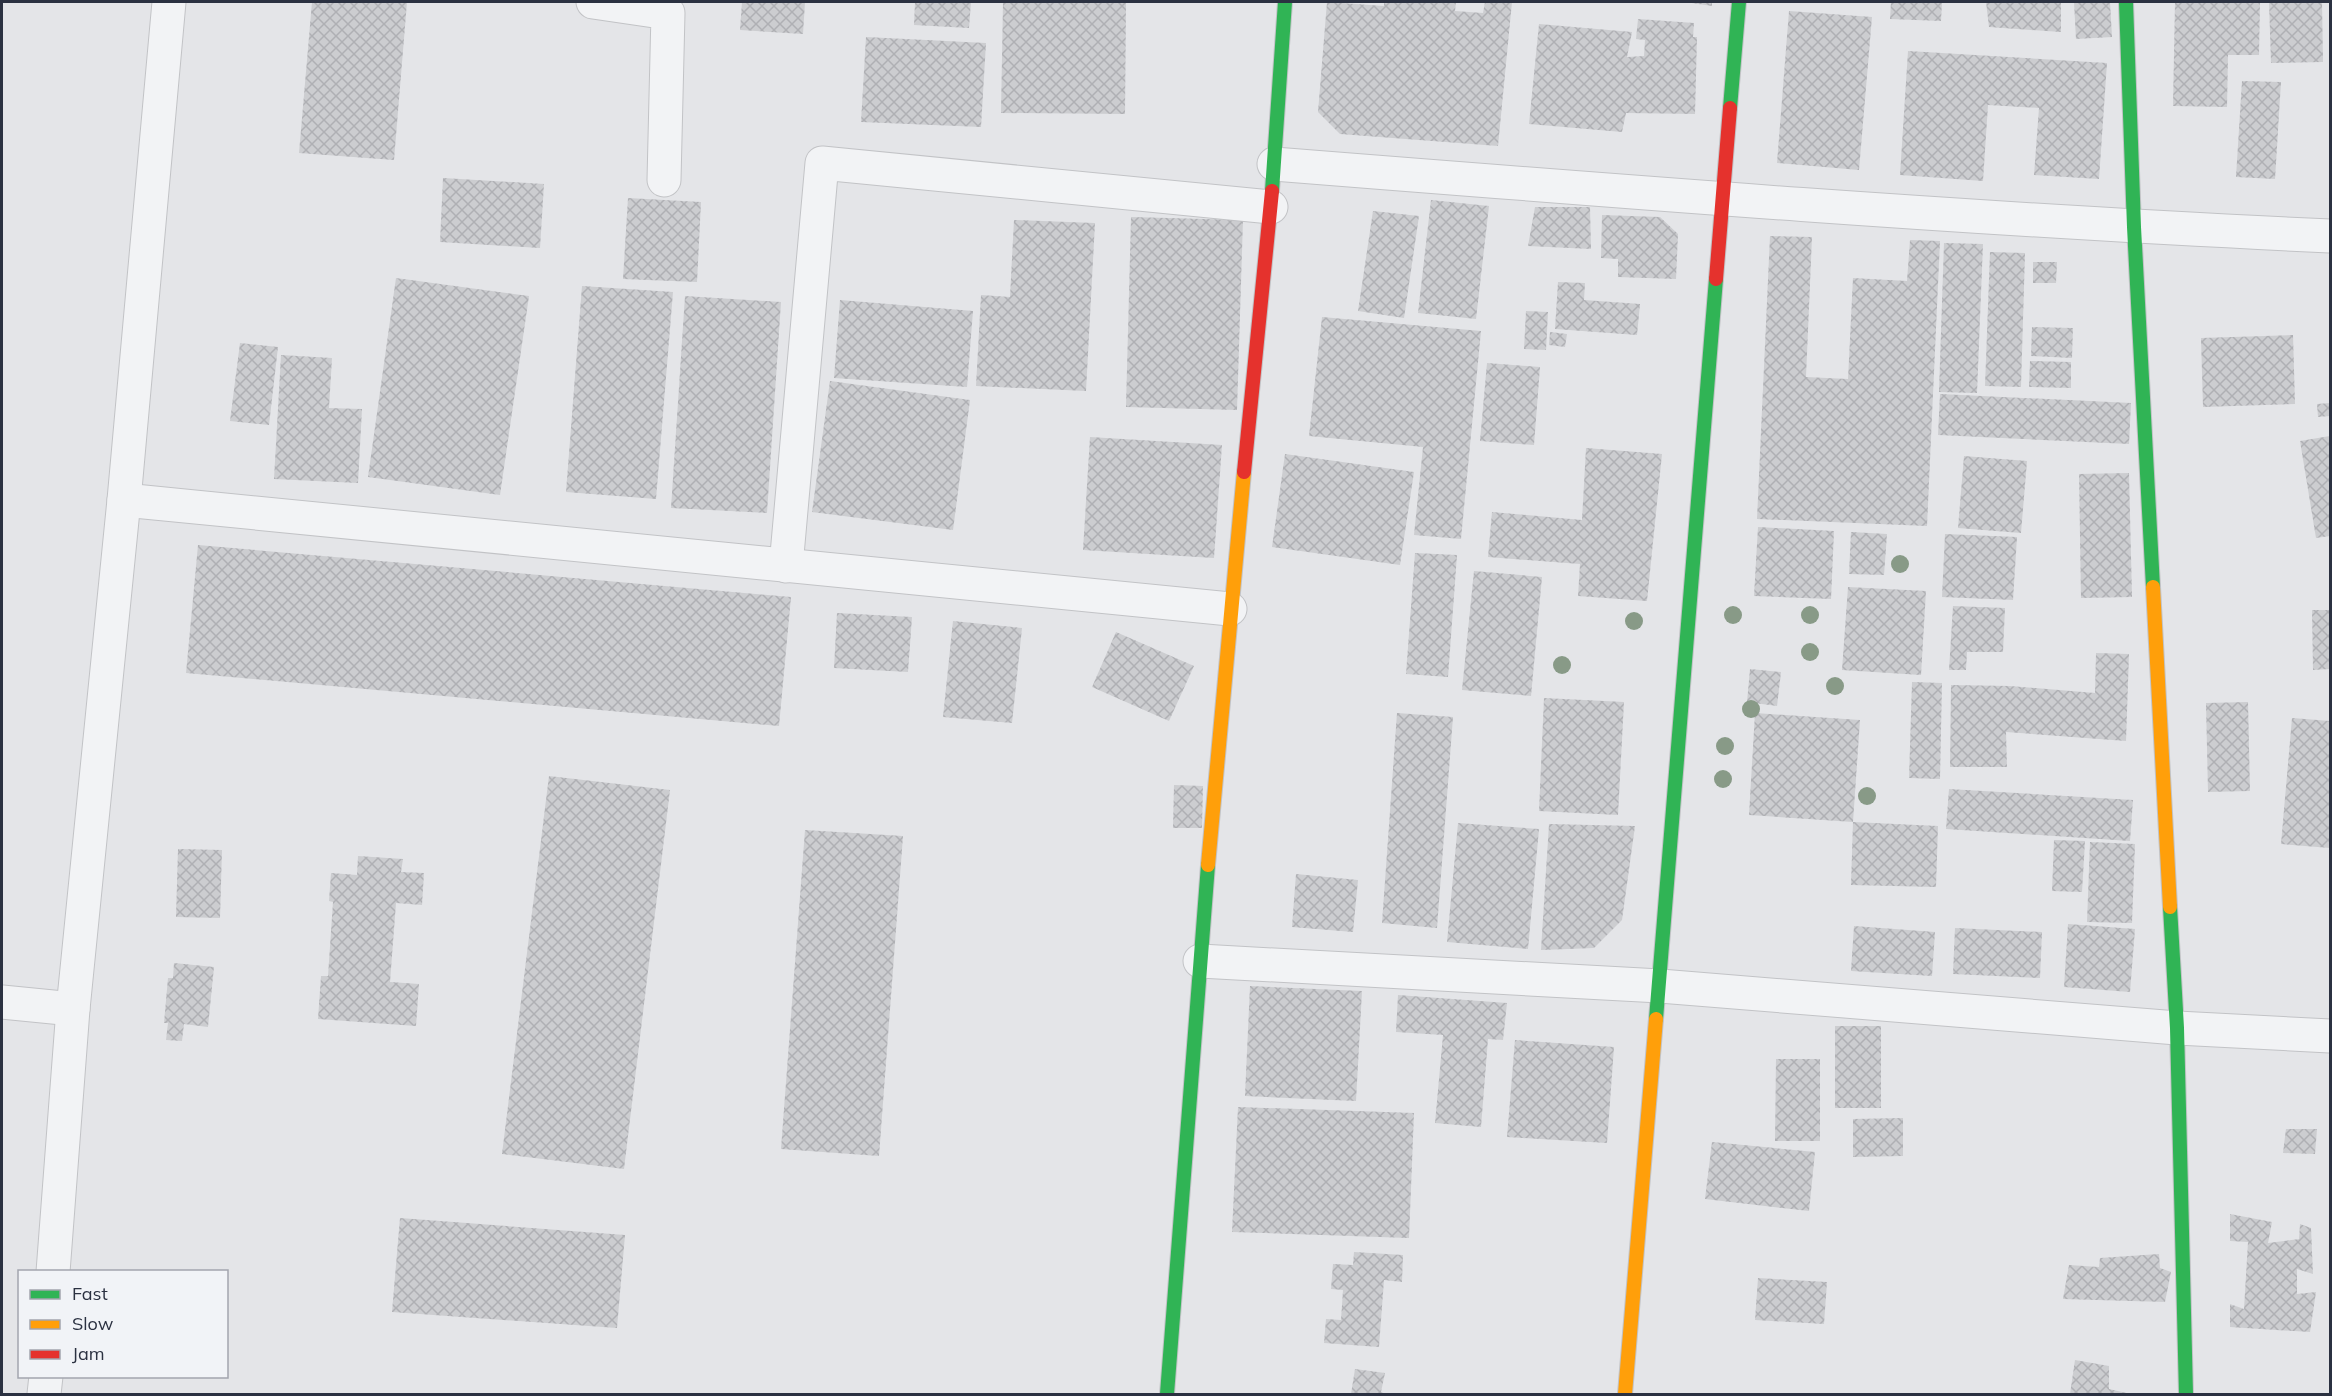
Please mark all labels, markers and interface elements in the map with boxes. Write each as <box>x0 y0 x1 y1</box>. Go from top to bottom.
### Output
legend <box>18 1270 228 1378</box>
text: Fast <box>72 1282 108 1305</box>
text: Slow <box>72 1312 114 1335</box>
text: Jam <box>72 1342 105 1365</box>

